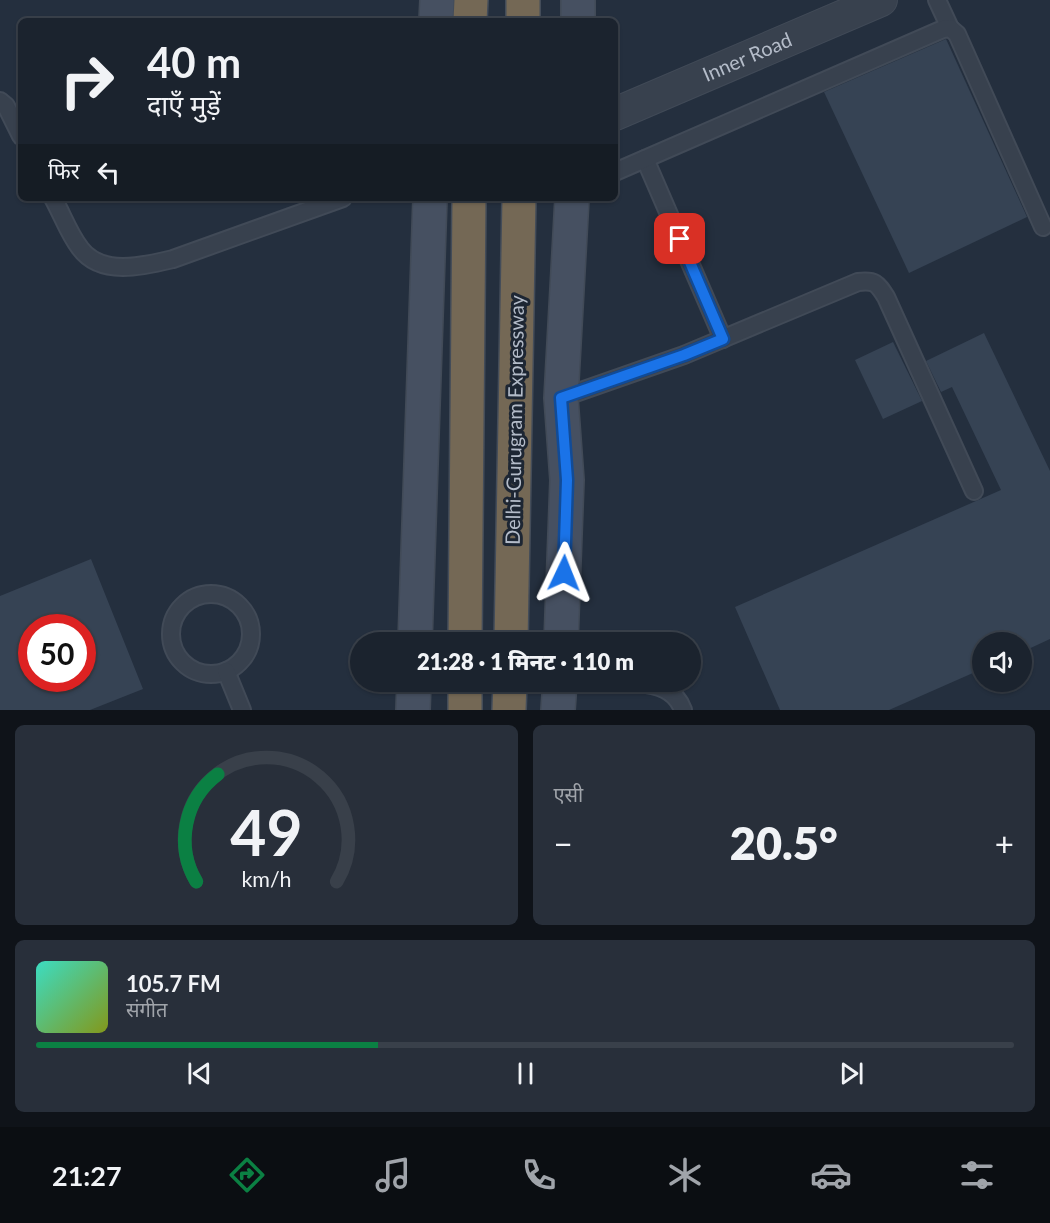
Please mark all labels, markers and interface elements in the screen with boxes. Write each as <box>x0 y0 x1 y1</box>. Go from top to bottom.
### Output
street label: Inner Road <box>699 27 795 86</box>
text: 40 m <box>147 37 241 87</box>
icon: right <box>48 42 126 120</box>
text: दाएँ मुड़ें <box>147 88 221 121</box>
icon: left <box>92 156 125 189</box>
text: फिर <box>48 157 80 184</box>
pin <box>654 213 705 264</box>
icon: arrive <box>663 222 696 255</box>
street label: Delhi-Gurugram Expressway <box>500 294 528 545</box>
position arrow <box>532 541 596 605</box>
speed limit sign: 50 <box>18 614 96 692</box>
map controls <box>972 632 1032 692</box>
button: sound <box>972 632 1032 692</box>
text: 21:28 · 1 मिनट · 110 m <box>417 648 634 675</box>
text: एसी <box>554 782 583 806</box>
text: 49 <box>230 794 302 869</box>
text: 20.5° <box>730 816 838 870</box>
text: − <box>554 823 573 863</box>
text: + <box>995 823 1014 863</box>
text: km/h <box>241 866 291 892</box>
text: 105.7 FM <box>126 970 221 997</box>
text: संगीत <box>126 997 167 1021</box>
icon: previous <box>183 1057 216 1090</box>
icon: pause <box>509 1057 542 1090</box>
icon: next <box>835 1057 868 1090</box>
icon: directions <box>226 1154 268 1196</box>
icon: music <box>372 1154 414 1196</box>
icon: phone <box>518 1154 560 1196</box>
icon: climate <box>664 1154 706 1196</box>
icon: car <box>810 1154 852 1196</box>
icon: filters <box>956 1154 998 1196</box>
text: 21:27 <box>52 1159 122 1192</box>

